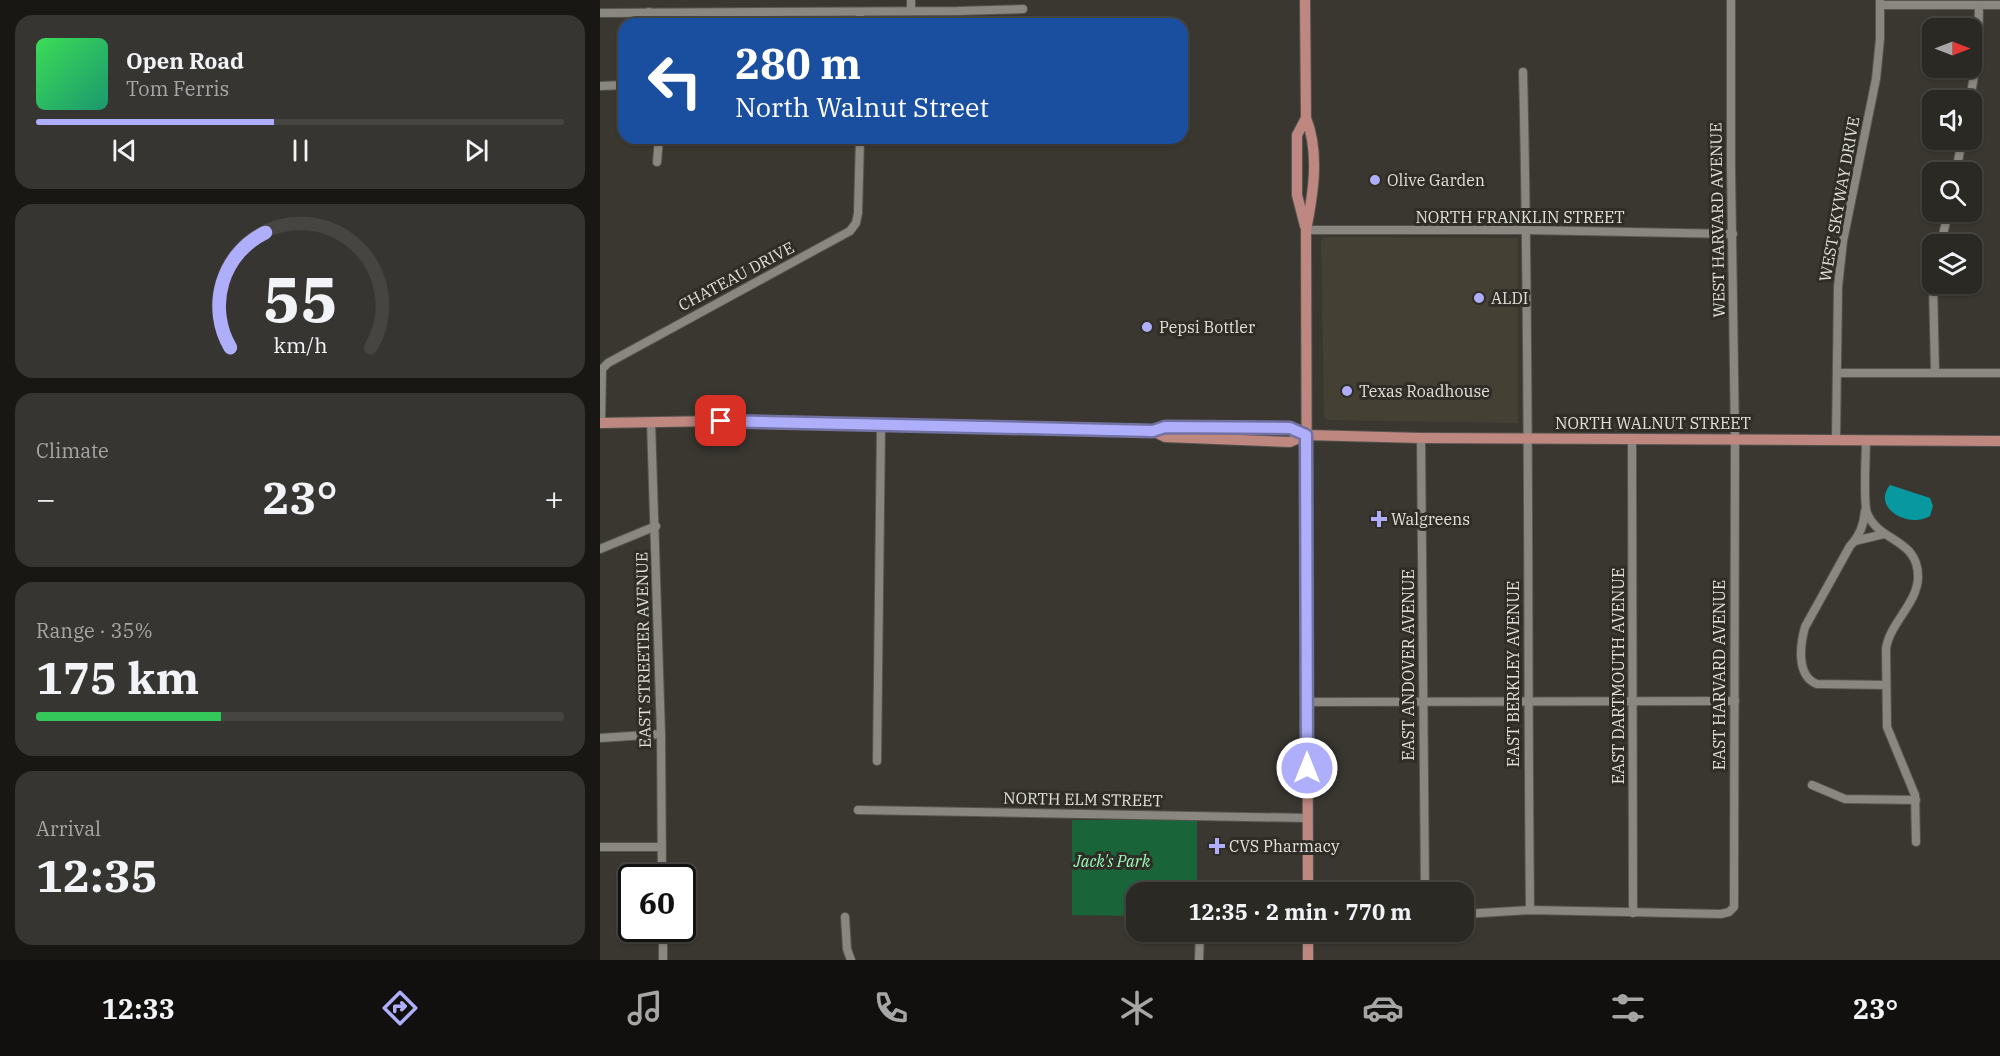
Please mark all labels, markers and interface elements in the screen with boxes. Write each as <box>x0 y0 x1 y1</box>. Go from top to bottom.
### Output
north arrow <box>1922 18 1982 78</box>
map controls <box>1922 18 1982 294</box>
text: 280 m <box>735 36 861 91</box>
icon: left <box>636 42 714 120</box>
text: Open Road <box>126 46 244 75</box>
text: Tom Ferris <box>126 75 229 102</box>
text: North Walnut Street <box>735 89 989 124</box>
button: sound <box>1922 90 1982 150</box>
street label: WEST SKYWAY DRIVE <box>1815 115 1863 283</box>
street label: WEST HARVARD AVENUE <box>1705 122 1729 318</box>
icon: previous <box>108 134 141 167</box>
icon: pause <box>284 134 317 167</box>
icon: next <box>460 134 493 167</box>
button: search <box>1922 162 1982 222</box>
place label: Olive Garden <box>1387 170 1485 190</box>
marker: Olive Garden <box>1368 173 1382 187</box>
street label: NORTH FRANKLIN STREET <box>1415 207 1625 227</box>
button: layers <box>1922 234 1982 294</box>
street label: CHATEAU DRIVE <box>675 237 797 315</box>
text: 55 <box>263 258 337 339</box>
place label: ALDI <box>1491 288 1528 308</box>
marker: ALDI <box>1472 291 1486 305</box>
place label: Pepsi Bottler <box>1159 317 1255 337</box>
marker: Pepsi Bottler <box>1140 320 1154 334</box>
text: km/h <box>273 331 327 359</box>
place label: Texas Roadhouse <box>1359 381 1490 401</box>
marker: Texas Roadhouse <box>1340 384 1354 398</box>
pin <box>695 395 746 446</box>
icon: arrive <box>704 404 737 437</box>
street label: NORTH WALNUT STREET <box>1555 413 1751 433</box>
text: Climate <box>36 437 109 464</box>
text: 23° <box>262 468 338 526</box>
text: − <box>36 477 56 520</box>
text: + <box>544 477 564 520</box>
place label: Walgreens <box>1391 509 1470 529</box>
marker: Walgreens <box>1372 512 1386 526</box>
street label: EAST STREETER AVENUE <box>631 552 655 748</box>
street label: EAST DARTMOUTH AVENUE <box>1608 568 1628 784</box>
street label: EAST ANDOVER AVENUE <box>1398 569 1418 761</box>
street label: EAST HARVARD AVENUE <box>1709 580 1729 770</box>
street label: EAST BERKLEY AVENUE <box>1503 581 1523 767</box>
text: Range · 35% <box>36 617 153 644</box>
text: 175 km <box>36 648 199 706</box>
position arrow <box>1275 736 1339 800</box>
street label: NORTH ELM STREET <box>1003 788 1163 810</box>
text: Arrival <box>36 815 101 842</box>
place label: CVS Pharmacy <box>1229 836 1340 856</box>
marker: CVS Pharmacy <box>1210 839 1224 853</box>
text: 12:35 <box>36 846 158 904</box>
park label: Jack's Park <box>1073 851 1151 871</box>
speed limit sign: 60 <box>618 864 696 942</box>
text: 12:35 · 2 min · 770 m <box>1188 897 1412 926</box>
icon: directions <box>379 987 421 1029</box>
icon: music <box>624 987 666 1029</box>
icon: phone <box>870 987 912 1029</box>
icon: climate <box>1116 987 1158 1029</box>
icon: car <box>1362 987 1404 1029</box>
icon: filters <box>1607 987 1649 1029</box>
text: 12:33 <box>102 991 175 1026</box>
text: 23° <box>1853 991 1898 1026</box>

